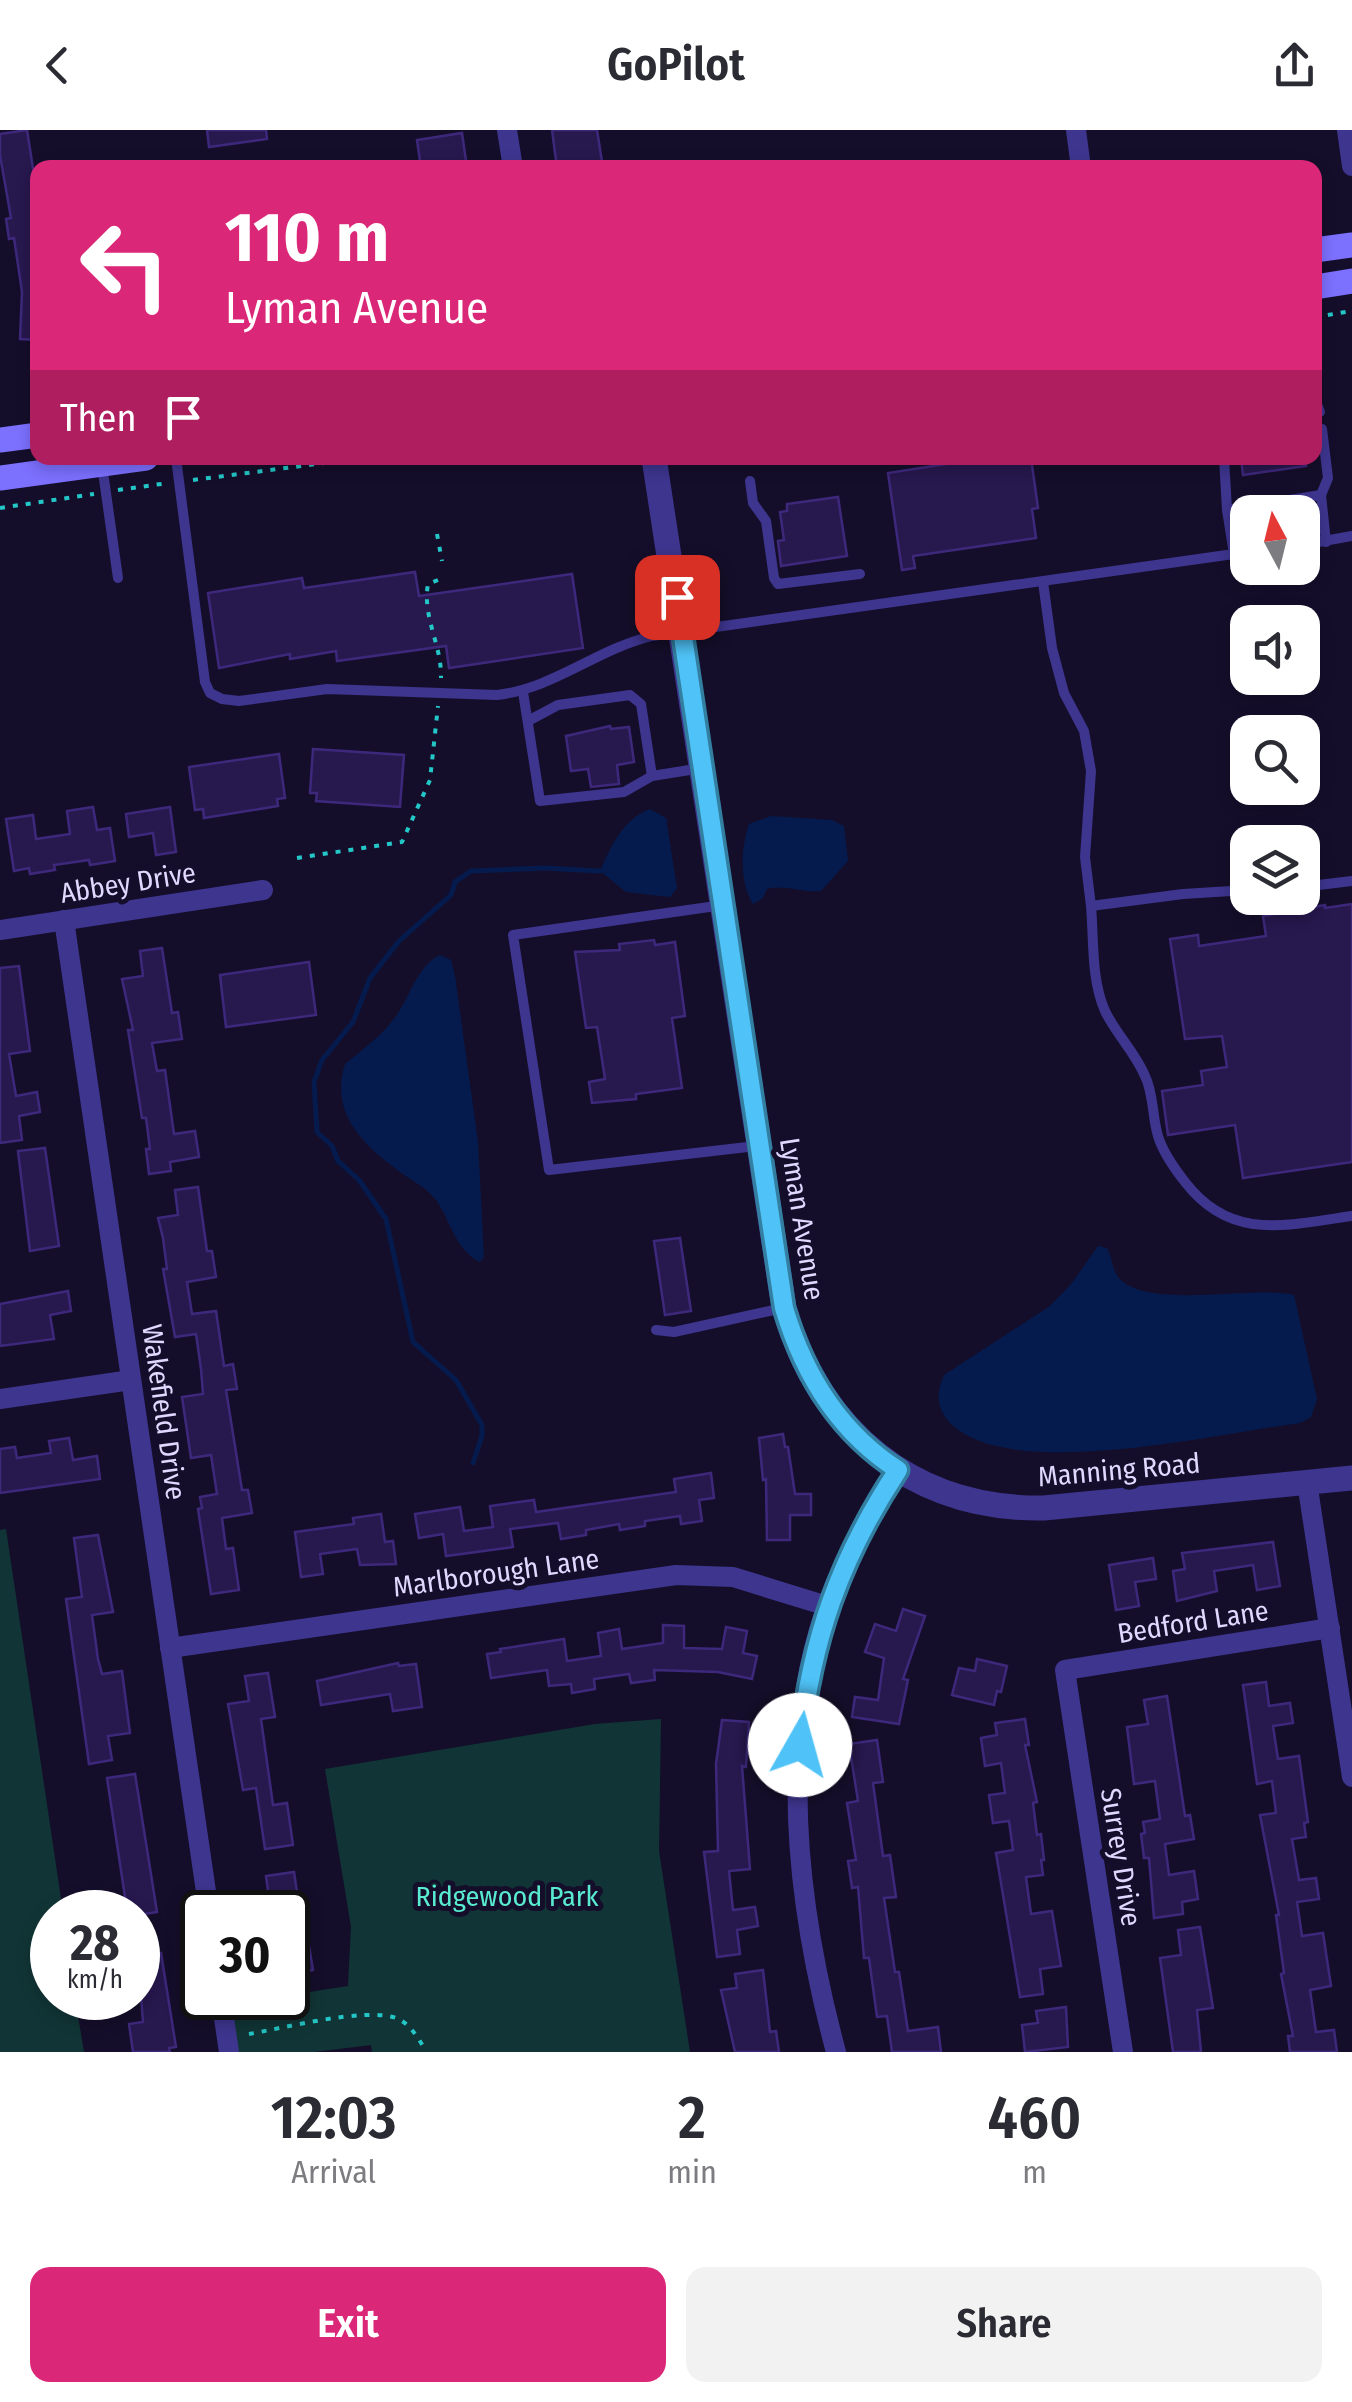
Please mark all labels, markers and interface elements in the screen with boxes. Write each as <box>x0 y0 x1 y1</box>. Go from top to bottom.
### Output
icon: back <box>30 38 85 93</box>
text: GoPilot <box>607 38 745 92</box>
icon: share <box>1267 38 1322 93</box>
text: 110 m <box>225 196 389 280</box>
icon: left <box>60 200 190 330</box>
text: Lyman Avenue <box>225 281 488 335</box>
icon: arrive <box>156 390 211 445</box>
text: Then <box>60 395 136 441</box>
north arrow <box>1230 495 1320 585</box>
map controls <box>1230 495 1320 915</box>
pin <box>635 555 720 640</box>
icon: arrive <box>650 570 705 625</box>
button: sound <box>1230 605 1320 695</box>
button: search <box>1230 715 1320 805</box>
button: layers <box>1230 825 1320 915</box>
street label: Abbey Drive <box>58 856 198 910</box>
street label: Lyman Avenue <box>773 1136 831 1302</box>
street label: Wakefield Drive <box>135 1322 193 1502</box>
street label: Manning Road <box>1036 1446 1202 1494</box>
street label: Marlborough Lane <box>391 1542 601 1604</box>
street label: Bedford Lane <box>1115 1594 1271 1650</box>
position arrow <box>748 1693 852 1797</box>
street label: Surrey Drive <box>1094 1786 1148 1928</box>
park label: Ridgewood Park <box>416 1880 599 1913</box>
speed limit sign: 30 <box>180 1890 310 2020</box>
text: 28 <box>70 1913 120 1973</box>
text: km/h <box>67 1965 123 1995</box>
text: 12:03 <box>271 2082 397 2154</box>
text: 2 <box>678 2082 706 2154</box>
text: 460 <box>988 2082 1081 2154</box>
text: Arrival <box>291 2153 376 2191</box>
text: min <box>667 2153 717 2191</box>
text: m <box>1022 2153 1047 2191</box>
button: Exit <box>30 2267 666 2382</box>
button: Share <box>686 2267 1322 2382</box>

